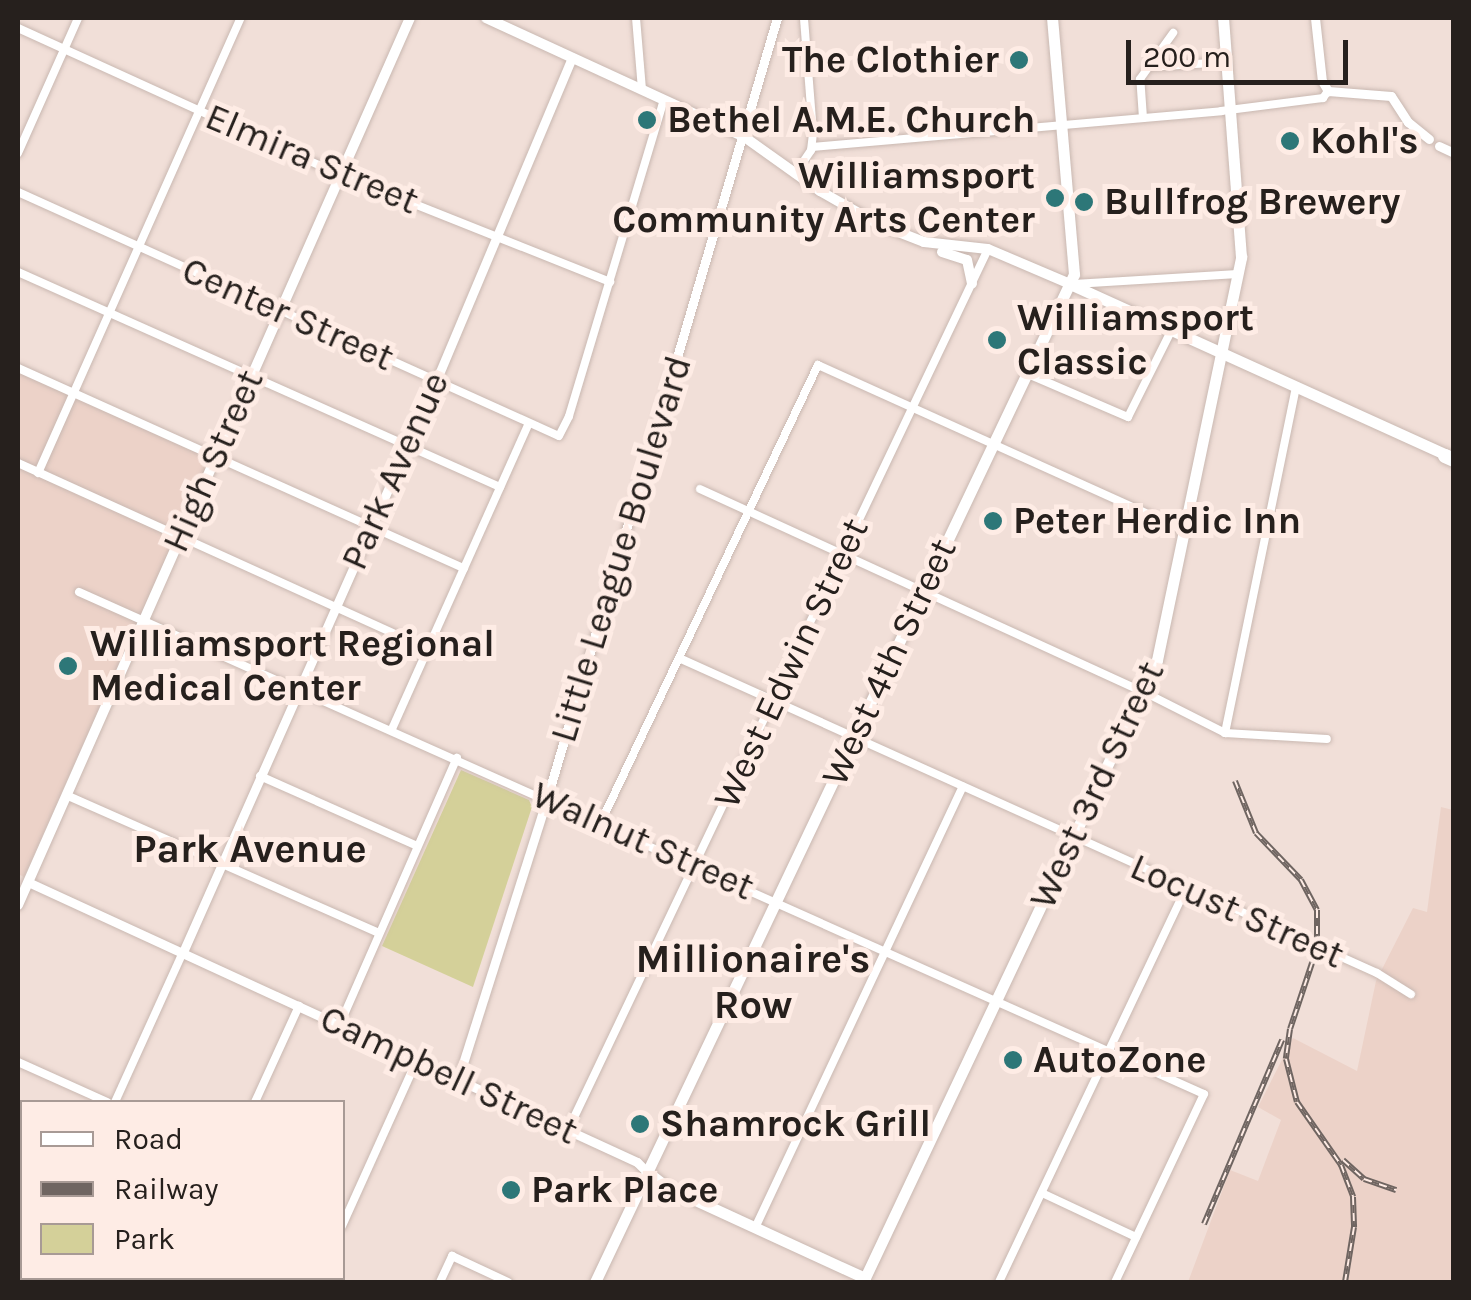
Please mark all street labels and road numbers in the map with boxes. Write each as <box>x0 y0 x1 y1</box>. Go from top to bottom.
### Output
street label: Elmira Street <box>199 94 425 224</box>
street label: Center Street <box>175 247 401 381</box>
street label: Little League Boulevard <box>540 350 702 748</box>
street label: High Street <box>153 363 273 559</box>
street label: Park Avenue <box>331 365 459 577</box>
street label: West Edwin Street <box>704 511 878 815</box>
street label: West 4th Street <box>812 531 966 793</box>
street label: West 3rd Street <box>1020 654 1174 916</box>
street label: Walnut Street <box>525 772 761 910</box>
street label: Locust Street <box>1123 844 1351 978</box>
street label: Campbell Street <box>313 995 585 1155</box>

